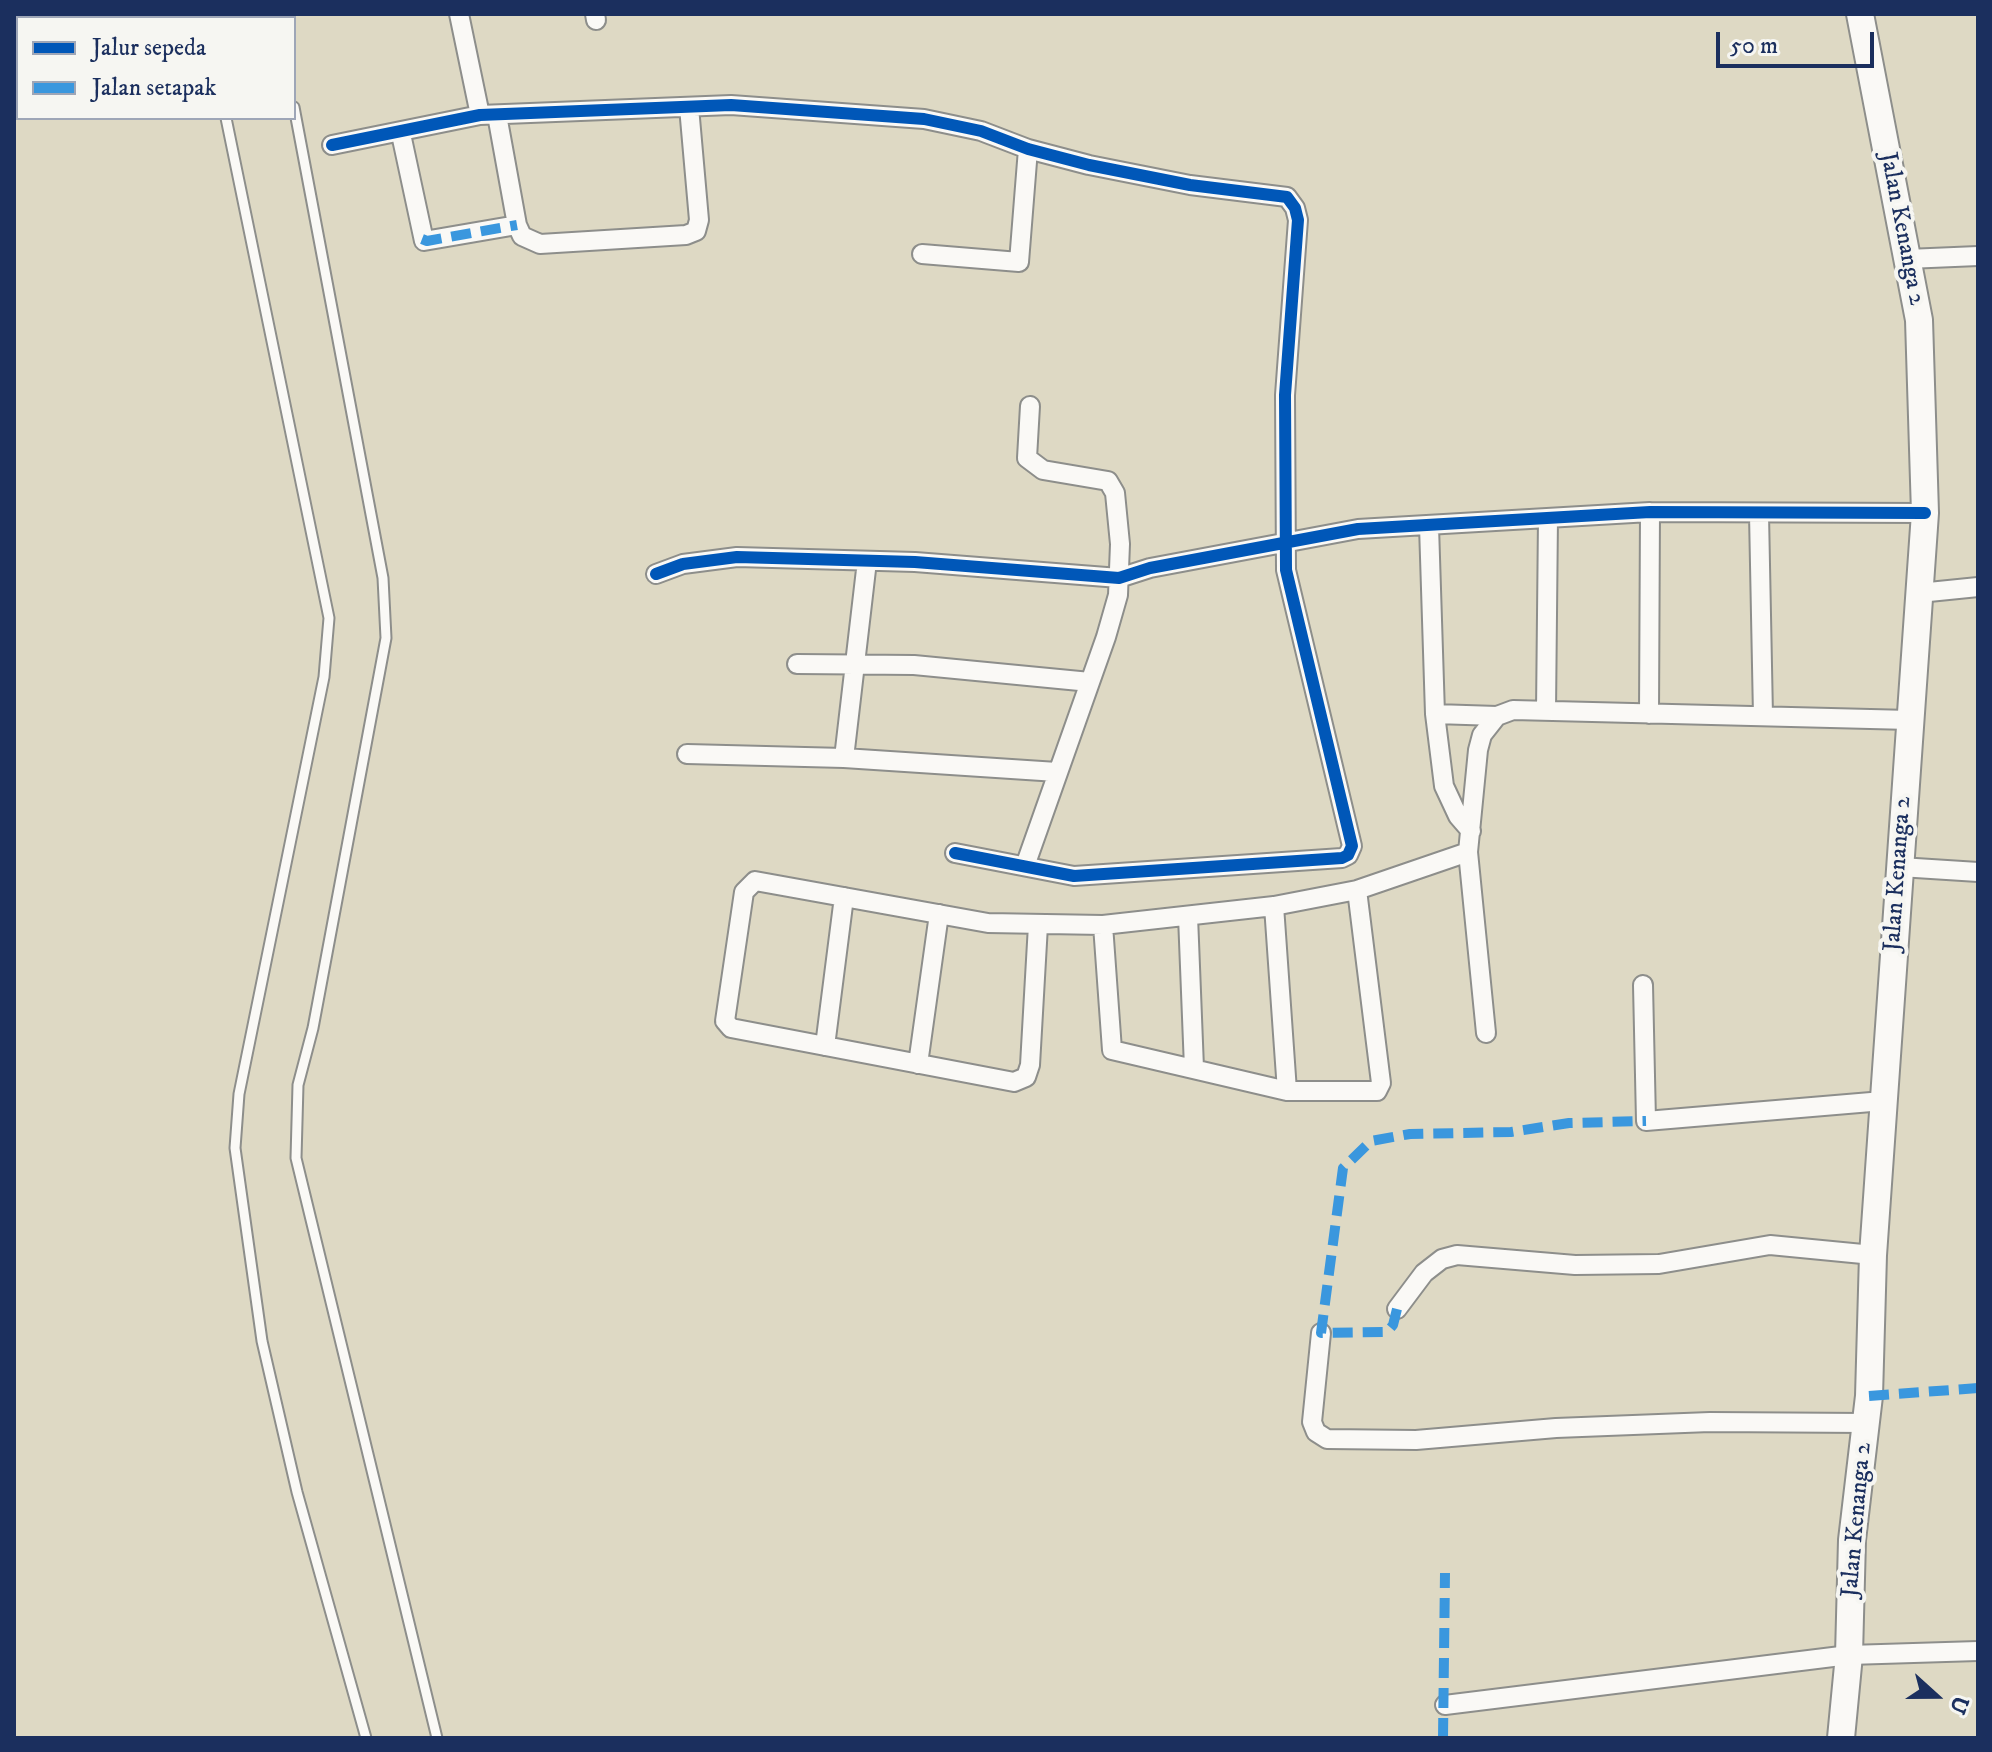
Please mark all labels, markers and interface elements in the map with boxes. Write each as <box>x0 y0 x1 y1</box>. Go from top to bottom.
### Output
legend <box>16 16 296 120</box>
scale bar <box>1720 16 1878 66</box>
text: 50 m <box>1730 31 1778 61</box>
text: Jalur sepeda <box>92 33 206 63</box>
text: Jalan setapak <box>92 73 216 103</box>
street label: Jalan Kenanga 2 <box>1872 150 1930 308</box>
street label: Jalan Kenanga 2 <box>1879 796 1919 952</box>
street label: Jalan Kenanga 2 <box>1837 1442 1879 1598</box>
north arrow <box>1896 1656 1976 1736</box>
text: U <box>1943 1692 1975 1718</box>

